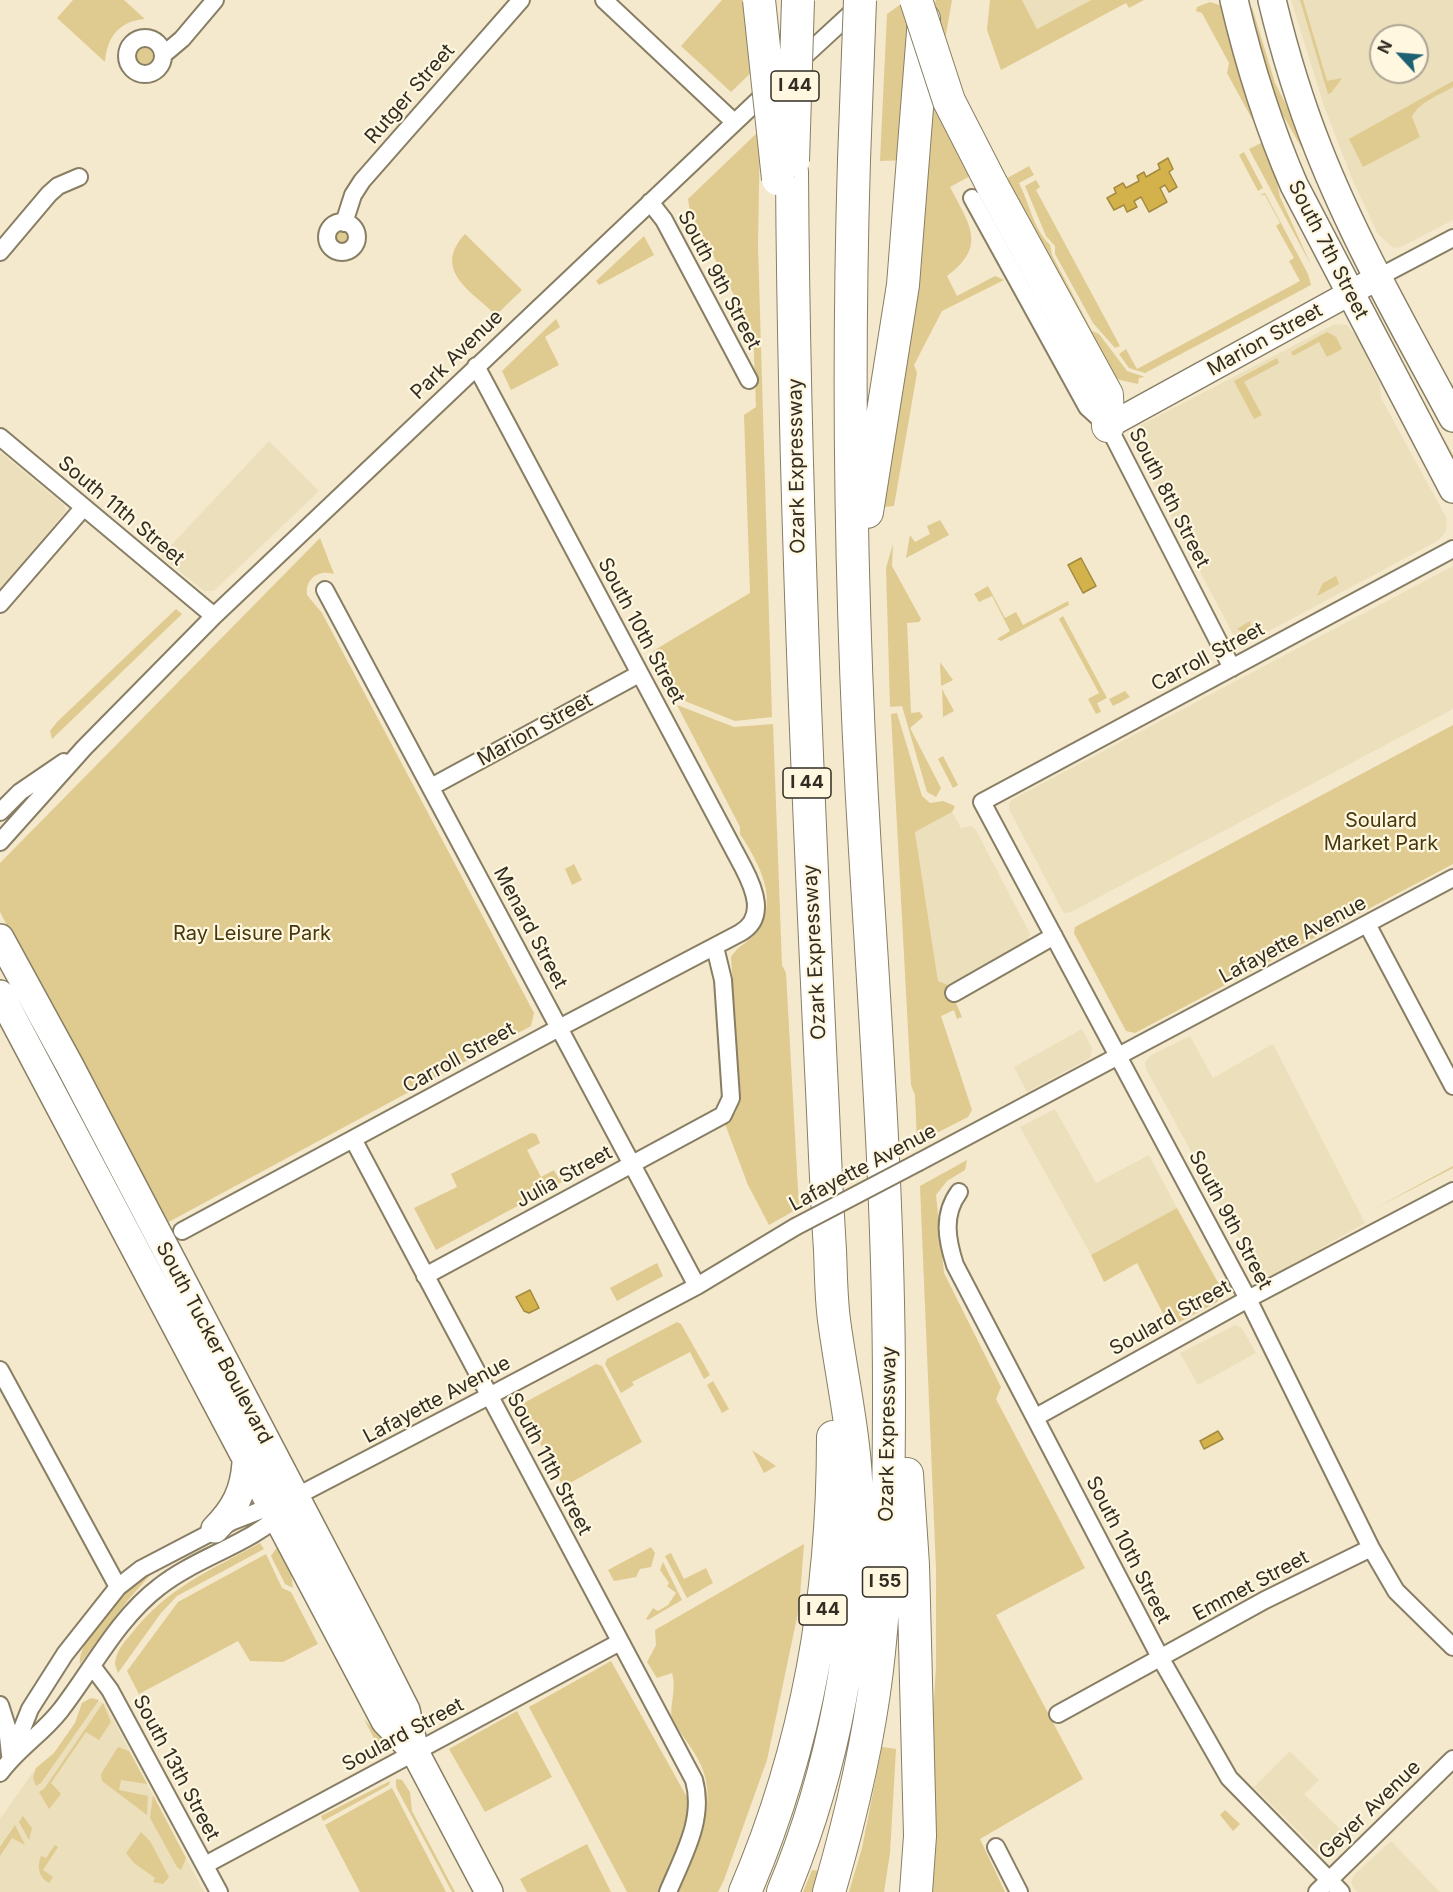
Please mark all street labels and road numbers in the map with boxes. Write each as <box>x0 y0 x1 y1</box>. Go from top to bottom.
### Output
street label: Rutger Street <box>360 39 460 149</box>
road number: I 44 <box>771 71 819 101</box>
street label: South 7th Street <box>1283 177 1373 323</box>
street label: South 9th Street <box>672 206 766 354</box>
street label: Marion Street <box>1203 299 1327 381</box>
street label: Park Avenue <box>406 305 508 405</box>
street label: Ozark Expressway <box>783 378 811 554</box>
street label: South 8th Street <box>1123 424 1215 572</box>
street label: South 11th Street <box>53 451 189 571</box>
street label: South 10th Street <box>592 554 690 708</box>
street label: Carroll Street <box>1147 617 1269 697</box>
street label: Marion Street <box>473 689 597 771</box>
road number: I 44 <box>783 768 831 798</box>
street label: Menard Street <box>488 863 572 993</box>
street label: Ozark Expressway <box>798 864 832 1040</box>
street label: Lafayette Avenue <box>1215 891 1371 989</box>
street label: Carroll Street <box>399 1017 519 1099</box>
street label: Lafayette Avenue <box>785 1119 941 1217</box>
street label: Julia Street <box>512 1141 616 1213</box>
street label: South 9th Street <box>1183 1146 1277 1294</box>
street label: South Tucker Boulevard <box>150 1238 278 1448</box>
street label: Soulard Street <box>1105 1275 1235 1361</box>
street label: Ozark Expressway <box>874 1346 902 1522</box>
street label: Lafayette Avenue <box>359 1351 515 1449</box>
street label: South 11th Street <box>501 1389 597 1539</box>
street label: South 10th Street <box>1081 1472 1175 1628</box>
street label: Emmet Street <box>1189 1546 1313 1626</box>
road number: I 55 <box>862 1567 908 1597</box>
road number: I 44 <box>799 1595 847 1625</box>
street label: South 13th Street <box>127 1691 225 1845</box>
street label: Soulard Street <box>338 1693 468 1777</box>
street label: Geyer Avenue <box>1314 1755 1426 1865</box>

